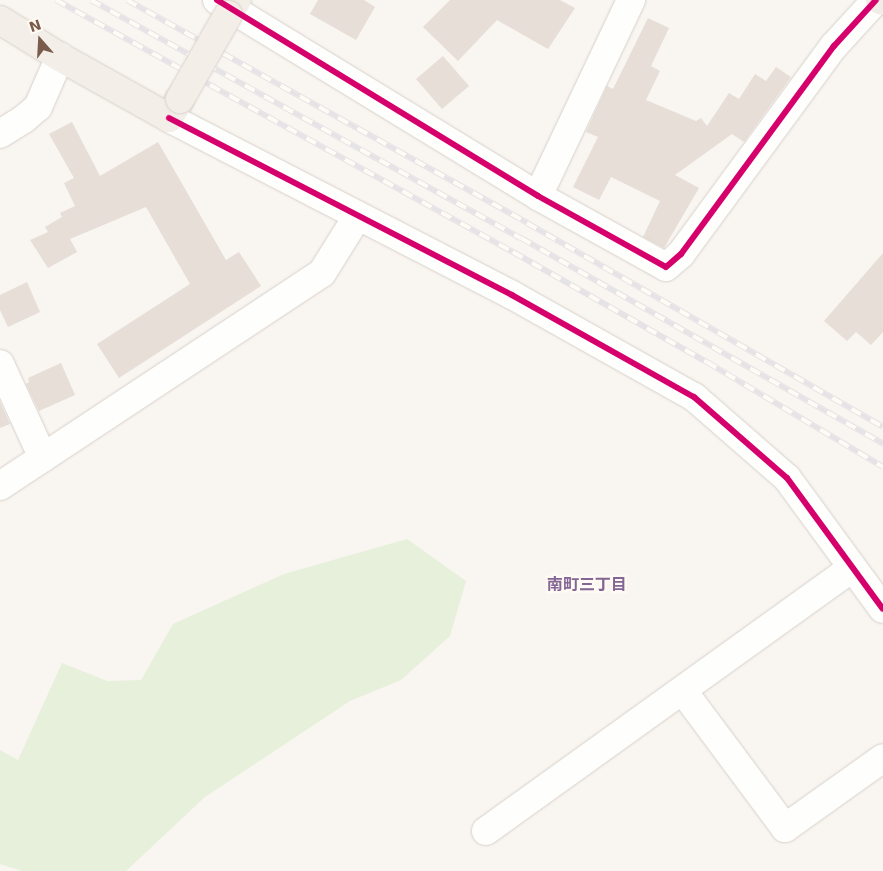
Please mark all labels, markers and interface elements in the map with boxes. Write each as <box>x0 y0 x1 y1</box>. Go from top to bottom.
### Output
north arrow <box>15 15 65 65</box>
text: N <box>27 16 43 35</box>
district label: 南町三丁目 <box>547 575 627 595</box>

